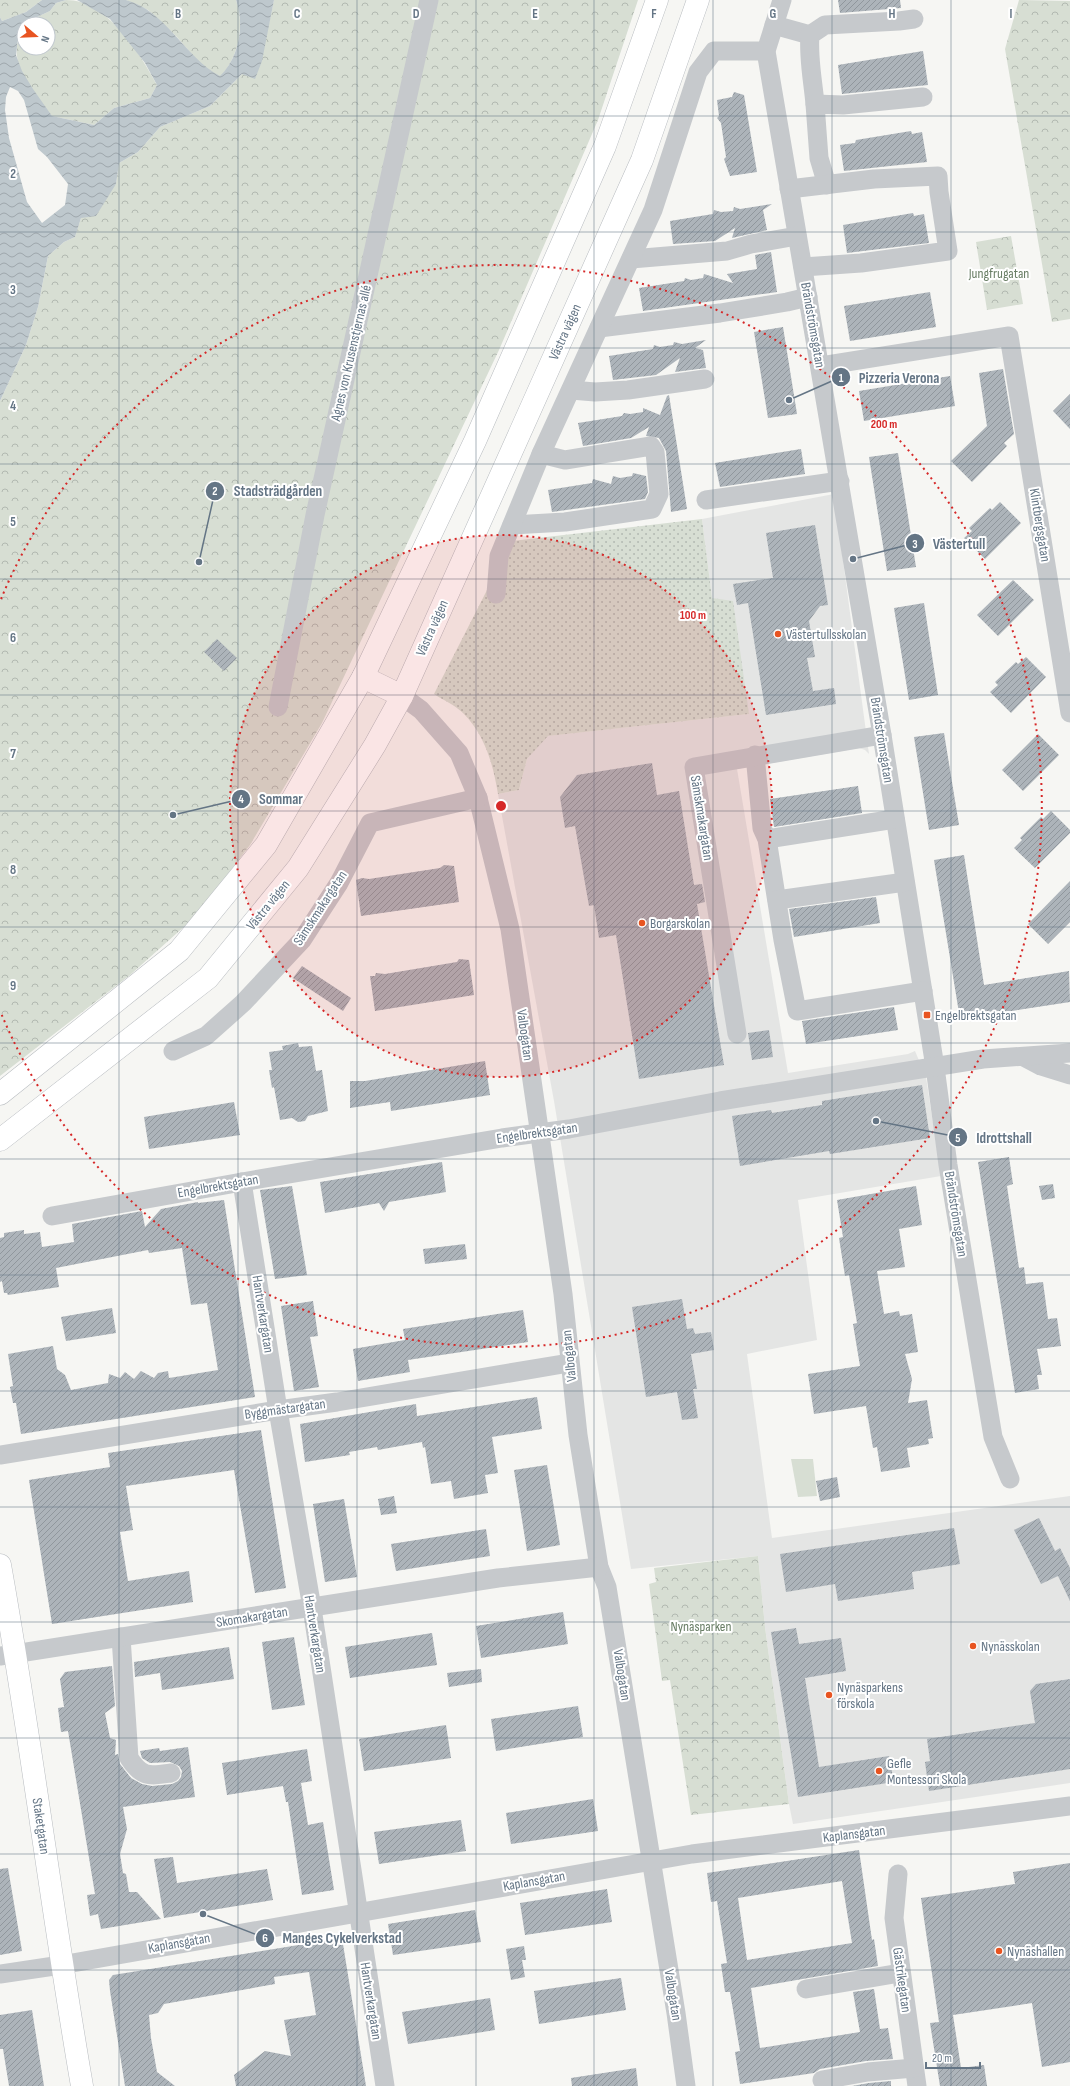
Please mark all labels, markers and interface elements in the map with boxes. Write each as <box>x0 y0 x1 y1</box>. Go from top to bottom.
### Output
text: B <box>175 6 181 22</box>
text: C <box>294 6 301 22</box>
text: D <box>413 6 420 22</box>
text: E <box>532 6 538 22</box>
text: F <box>651 6 657 22</box>
text: G <box>770 6 777 22</box>
text: H <box>889 6 896 22</box>
text: I <box>1010 6 1013 22</box>
north arrow <box>16 16 56 56</box>
text: N <box>38 34 52 44</box>
text: 2 <box>10 166 16 182</box>
park label: Jungfrugatan <box>968 265 1029 282</box>
street label: Brändströmsgatan <box>797 281 829 369</box>
text: 3 <box>10 282 16 298</box>
street label: Agnes von Krusenstjernas allé <box>327 283 375 424</box>
street label: Västra vägen <box>545 301 585 363</box>
callout: Pizzeria Verona <box>831 364 947 391</box>
text: Pizzeria Verona <box>859 369 939 388</box>
text: 1 <box>839 371 844 386</box>
text: 4 <box>10 398 16 414</box>
text: 200 m <box>871 417 897 432</box>
callout: Stadsträdgården <box>205 477 330 504</box>
text: Stadsträdgården <box>234 482 322 501</box>
text: 2 <box>212 484 218 499</box>
street label: Klintbergsgatan <box>1026 487 1054 563</box>
text: 5 <box>10 514 16 530</box>
callout: Västertull <box>905 530 994 557</box>
text: Västertull <box>933 535 985 554</box>
text: 3 <box>912 537 918 552</box>
street label: Västra vägen <box>412 597 452 659</box>
text: 100 m <box>680 608 706 623</box>
place label: Västertullsskolan <box>786 626 866 643</box>
marker: Västertullsskolan <box>773 629 783 639</box>
text: 6 <box>10 630 16 646</box>
street label: Brändströmsgatan <box>867 696 897 784</box>
text: 7 <box>10 746 16 762</box>
street label: Sämskmakargatan <box>687 774 717 862</box>
callout: Sommar <box>231 785 311 812</box>
text: Sommar <box>259 790 303 809</box>
text: 4 <box>238 792 244 807</box>
centre of rings <box>494 799 508 813</box>
text: 8 <box>10 862 16 878</box>
street label: Sämskmakargatan <box>289 867 351 949</box>
street label: Västra vägen <box>243 876 293 934</box>
place label: Borgarskolan <box>650 915 710 932</box>
marker: Borgarskolan <box>637 918 647 928</box>
text: 9 <box>10 978 16 994</box>
place label: Engelbrektsgatan <box>935 1007 1017 1024</box>
street label: Valbogatan <box>513 1008 537 1062</box>
marker: Engelbrektsgatan <box>922 1010 932 1020</box>
street label: Engelbrektsgatan <box>495 1119 579 1147</box>
callout: Idrottshall <box>948 1124 1040 1151</box>
text: Idrottshall <box>976 1129 1032 1148</box>
text: 5 <box>955 1131 961 1146</box>
street label: Brändströmsgatan <box>941 1170 971 1258</box>
street label: Engelbrektsgatan <box>176 1171 260 1201</box>
street label: Hantverkargatan <box>248 1274 278 1354</box>
street label: Valbogatan <box>558 1329 580 1383</box>
street label: Byggmästargatan <box>244 1395 326 1423</box>
street label: Hantverkargatan <box>300 1594 330 1674</box>
street label: Skomakargatan <box>215 1603 289 1631</box>
park label: Nynäsparken <box>671 1618 731 1635</box>
place label: Nynässkolan <box>981 1638 1040 1655</box>
marker: Nynässkolan <box>968 1641 978 1651</box>
street label: Valbogatan <box>610 1648 634 1702</box>
place label: Nynäsparkens förskola <box>837 1679 903 1712</box>
marker: Nynäsparkens förskola <box>824 1690 834 1700</box>
place label: Gefle Montessori Skola <box>887 1755 966 1788</box>
marker: Gefle Montessori Skola <box>874 1766 884 1776</box>
street label: Staketgatan <box>29 1797 53 1855</box>
street label: Kaplansgatan <box>822 1822 886 1846</box>
street label: Kaplansgatan <box>502 1867 566 1895</box>
callout: Manges Cykelverkstad <box>255 1924 410 1951</box>
street label: Kaplansgatan <box>147 1929 211 1957</box>
text: Manges Cykelverkstad <box>282 1929 402 1948</box>
text: 6 <box>262 1931 268 1946</box>
place label: Nynäshallen <box>1007 1943 1064 1960</box>
street label: Gästrikegatan <box>889 1946 915 2014</box>
marker: Nynäshallen <box>994 1946 1004 1956</box>
street label: Hantverkargatan <box>356 1961 386 2041</box>
street label: Valbogatan <box>661 1968 685 2022</box>
scale bar <box>926 2044 980 2070</box>
text: 20 m <box>932 2051 952 2066</box>

